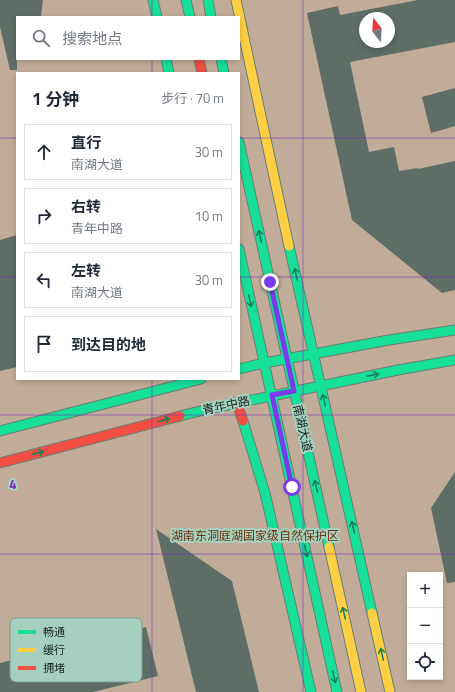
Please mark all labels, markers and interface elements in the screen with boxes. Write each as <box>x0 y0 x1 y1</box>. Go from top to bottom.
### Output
north arrow <box>359 12 395 48</box>
search box <box>16 16 240 60</box>
icon: search <box>30 27 52 49</box>
text: 搜索地点 <box>62 27 122 50</box>
text: 1 分钟 <box>32 86 79 112</box>
text: 步行 · 70 m <box>161 88 224 108</box>
text: 直行 <box>71 131 101 154</box>
icon: ahead <box>33 141 55 163</box>
text: 30 m <box>195 142 223 162</box>
text: 南湖大道 <box>71 154 123 174</box>
text: 右转 <box>71 195 101 218</box>
icon: right <box>33 205 55 227</box>
text: 10 m <box>195 206 223 226</box>
text: 青年中路 <box>71 218 123 238</box>
one-way arrow <box>256 230 264 243</box>
text: 左转 <box>71 259 101 282</box>
one-way arrow <box>292 267 300 280</box>
icon: left <box>33 269 55 291</box>
text: 30 m <box>195 270 223 290</box>
route end <box>261 273 279 291</box>
text: 南湖大道 <box>71 282 123 302</box>
one-way arrow <box>247 294 255 307</box>
icon: arrive <box>33 333 55 355</box>
text: 到达目的地 <box>71 333 146 356</box>
one-way arrow <box>366 370 379 378</box>
street label: 青年中路 <box>201 391 251 419</box>
one-way arrow <box>320 394 328 407</box>
street label: 南湖大道 <box>288 402 318 454</box>
one-way arrow <box>157 416 170 423</box>
one-way arrow <box>31 448 44 456</box>
text: 4 <box>9 474 17 494</box>
route start <box>283 478 301 496</box>
one-way arrow <box>311 480 319 493</box>
one-way arrow <box>348 521 356 534</box>
park label: 湖南东洞庭湖国家级自然保护区 <box>171 526 339 545</box>
one-way arrow <box>302 544 310 557</box>
map controls <box>407 572 443 680</box>
button: + <box>407 572 443 608</box>
one-way arrow <box>339 607 347 620</box>
button: − <box>407 608 443 644</box>
legend <box>10 618 142 682</box>
text: 畅通 <box>43 624 65 640</box>
text: 缓行 <box>43 642 65 658</box>
button: locate <box>407 644 443 680</box>
one-way arrow <box>377 648 385 661</box>
text: 拥堵 <box>43 660 65 676</box>
one-way arrow <box>330 671 338 684</box>

